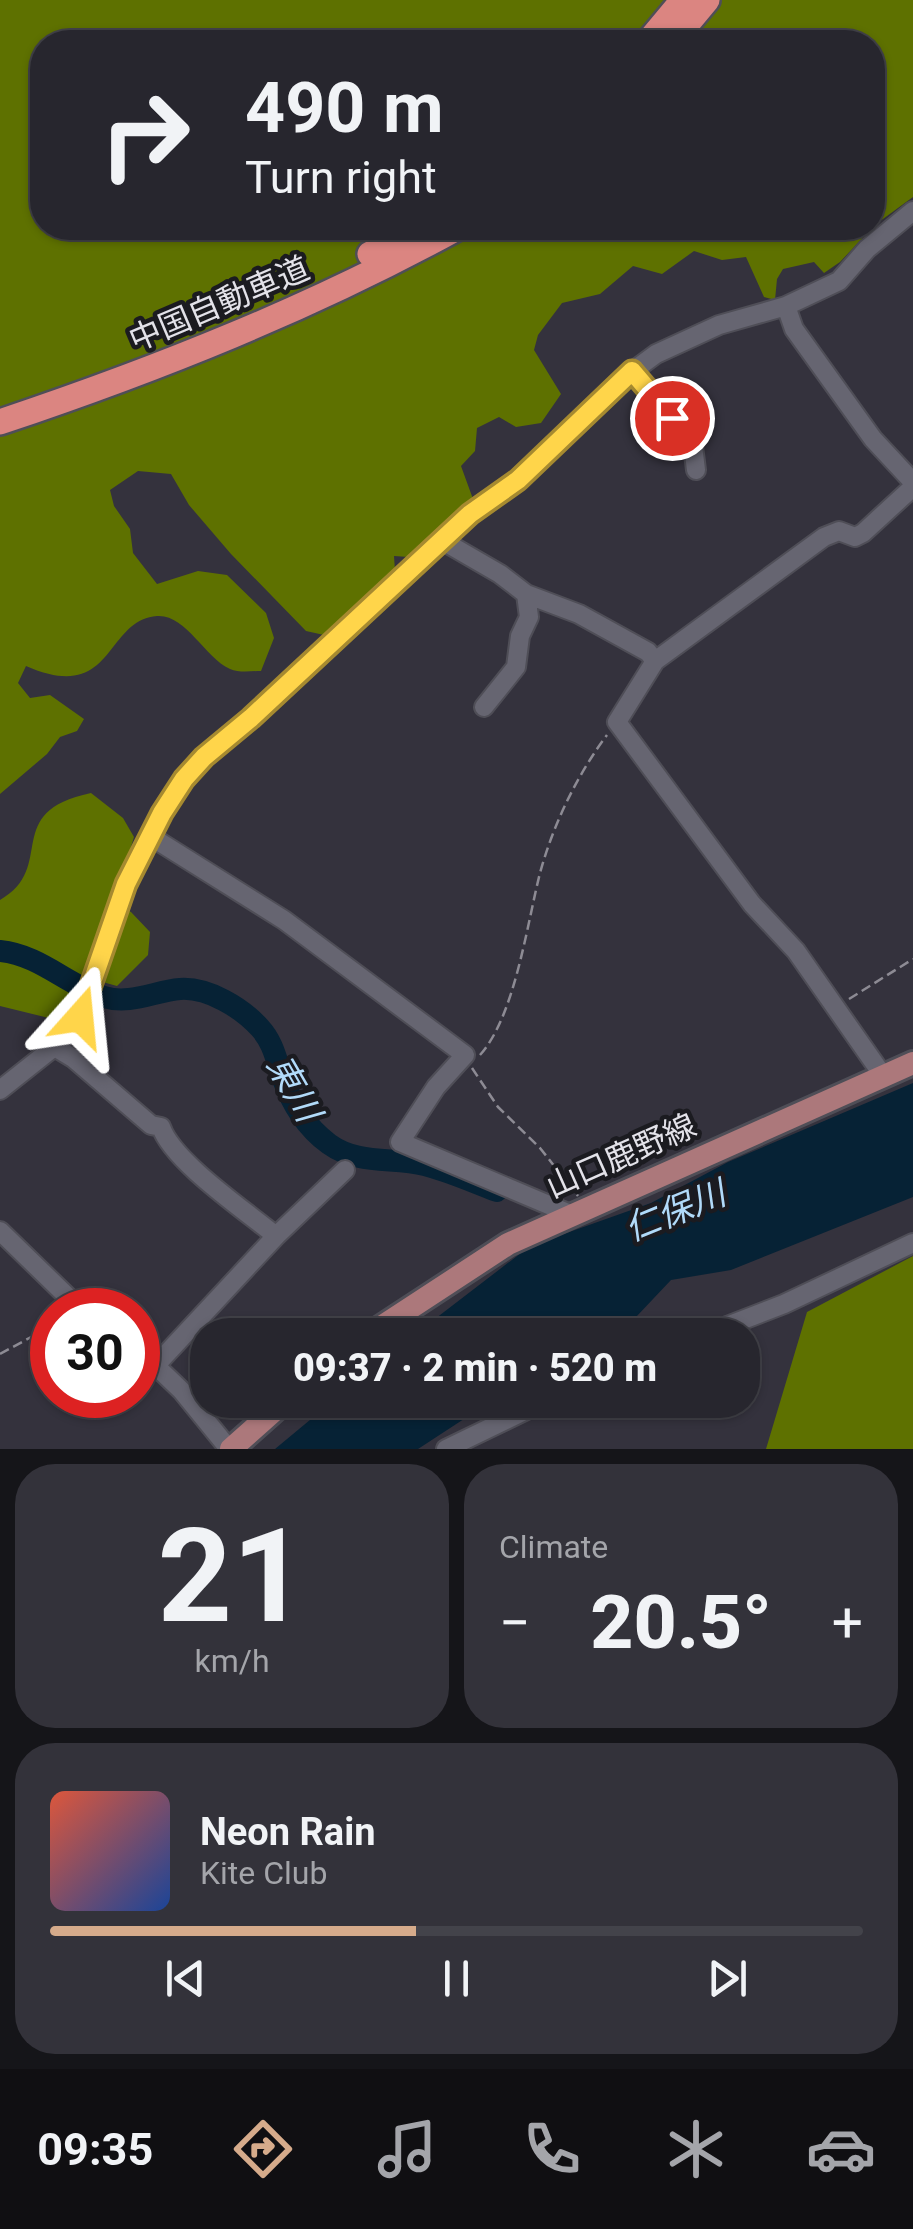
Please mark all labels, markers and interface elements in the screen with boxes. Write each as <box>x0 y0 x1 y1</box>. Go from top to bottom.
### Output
text: 490 m <box>245 67 444 149</box>
icon: right <box>80 70 210 200</box>
text: Turn right <box>245 151 437 204</box>
street label: 中国自動車道 <box>123 249 315 359</box>
pin <box>630 376 715 461</box>
icon: arrive <box>645 391 700 446</box>
position arrow <box>28 965 132 1069</box>
water label: 東川 <box>258 1048 331 1132</box>
street label: 山口鹿野線 <box>540 1106 702 1206</box>
water label: 仁保川 <box>619 1171 735 1250</box>
speed limit sign: 30 <box>30 1288 160 1418</box>
text: 09:37 · 2 min · 520 m <box>293 1346 657 1390</box>
text: 21 <box>157 1500 307 1653</box>
text: Climate <box>499 1528 608 1566</box>
text: 20.5° <box>590 1578 772 1666</box>
text: − <box>499 1591 530 1655</box>
text: + <box>832 1591 863 1655</box>
text: km/h <box>194 1642 270 1680</box>
text: Neon Rain <box>200 1810 376 1854</box>
text: Kite Club <box>200 1854 327 1892</box>
icon: previous <box>158 1951 213 2006</box>
icon: pause <box>429 1951 484 2006</box>
icon: next <box>700 1951 755 2006</box>
icon: directions <box>228 2114 298 2184</box>
icon: music <box>372 2114 442 2184</box>
icon: phone <box>517 2114 587 2184</box>
icon: climate <box>661 2114 731 2184</box>
icon: car <box>806 2114 876 2184</box>
text: 09:35 <box>37 2123 153 2176</box>

